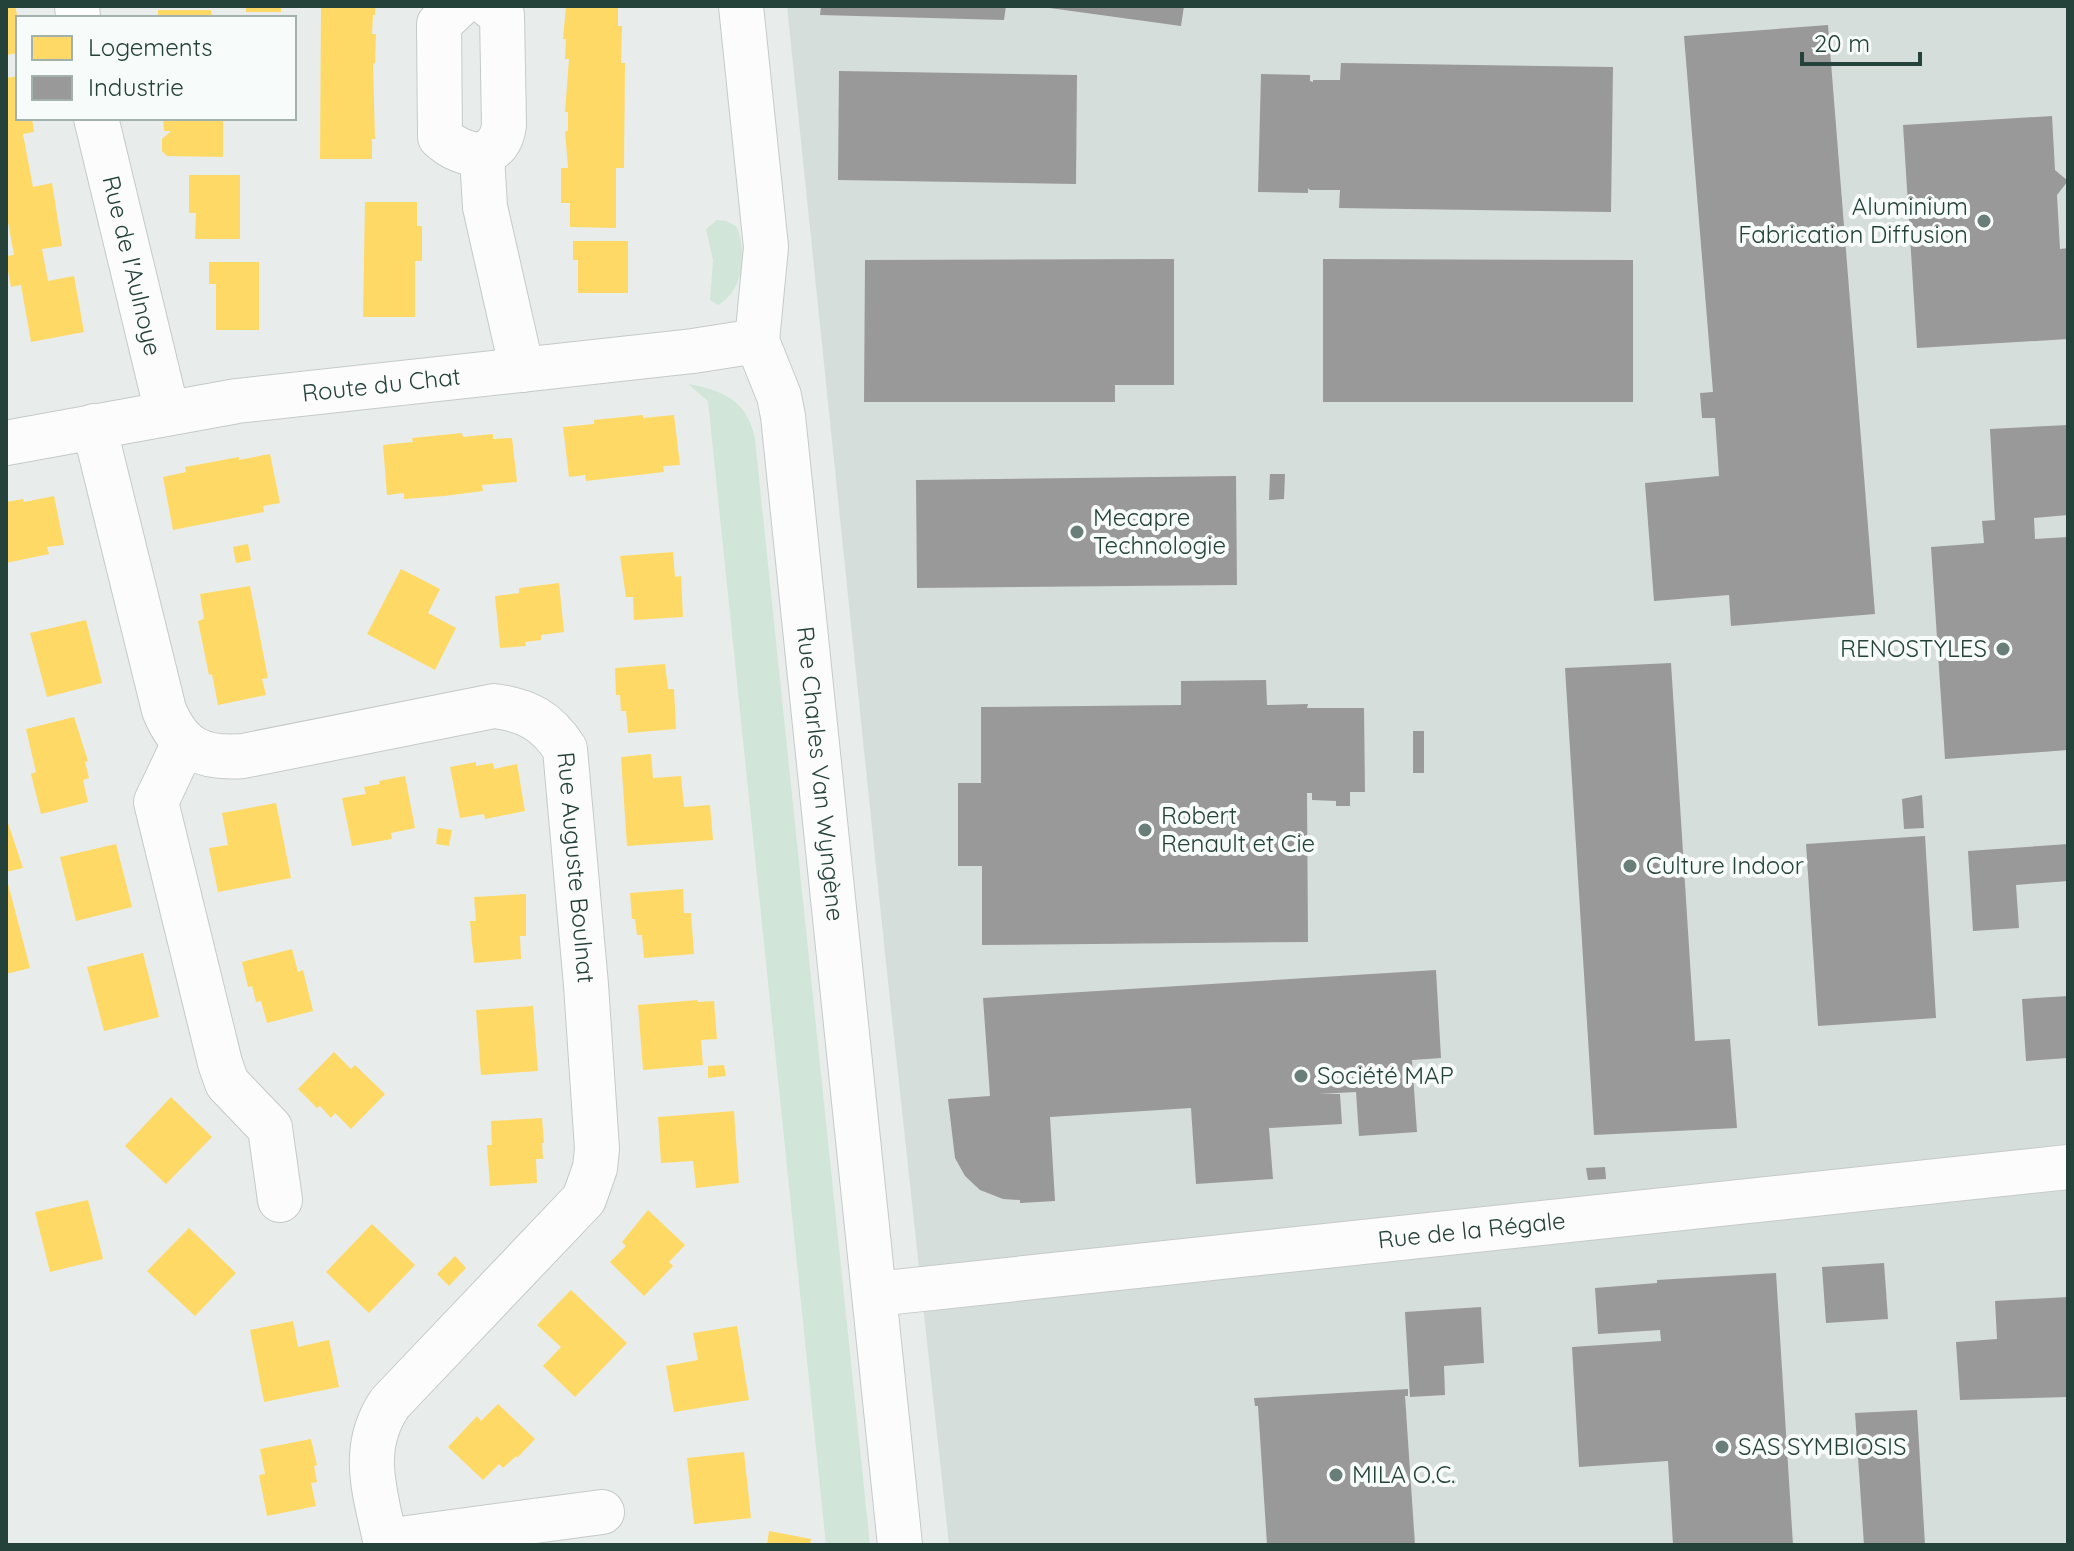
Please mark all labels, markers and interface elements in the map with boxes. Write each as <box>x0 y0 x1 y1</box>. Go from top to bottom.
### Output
legend <box>16 16 296 120</box>
scale bar <box>1802 16 1920 66</box>
text: 20 m <box>1814 28 1870 58</box>
text: Logements <box>88 32 213 62</box>
text: Industrie <box>88 72 184 102</box>
street label: Rue de l'Aulnoye <box>96 172 169 359</box>
place label: Aluminium Fabrication Diffusion <box>1738 191 1968 249</box>
marker: Aluminium Fabrication Diffusion <box>1975 212 1993 230</box>
street label: Route du Chat <box>300 361 462 408</box>
place label: Mecapre Technologie <box>1093 502 1226 560</box>
marker: Mecapre Technologie <box>1068 523 1086 541</box>
street label: Rue Charles Van Wyngène <box>791 625 851 923</box>
place label: RENOSTYLES <box>1840 633 1987 663</box>
marker: RENOSTYLES <box>1994 640 2012 658</box>
street label: Rue Auguste Boulnat <box>551 751 602 985</box>
place label: Robert Renault et Cie <box>1161 800 1315 858</box>
marker: Robert Renault et Cie <box>1136 821 1154 839</box>
place label: Culture Indoor <box>1646 850 1804 880</box>
marker: Culture Indoor <box>1621 857 1639 875</box>
place label: Société MAP <box>1317 1060 1454 1090</box>
marker: Société MAP <box>1292 1067 1310 1085</box>
street label: Rue de la Régale <box>1376 1205 1567 1254</box>
place label: SAS SYMBIOSIS <box>1738 1431 1906 1461</box>
marker: SAS SYMBIOSIS <box>1713 1438 1731 1456</box>
place label: MILA O.C. <box>1352 1459 1455 1489</box>
marker: MILA O.C. <box>1327 1466 1345 1484</box>

